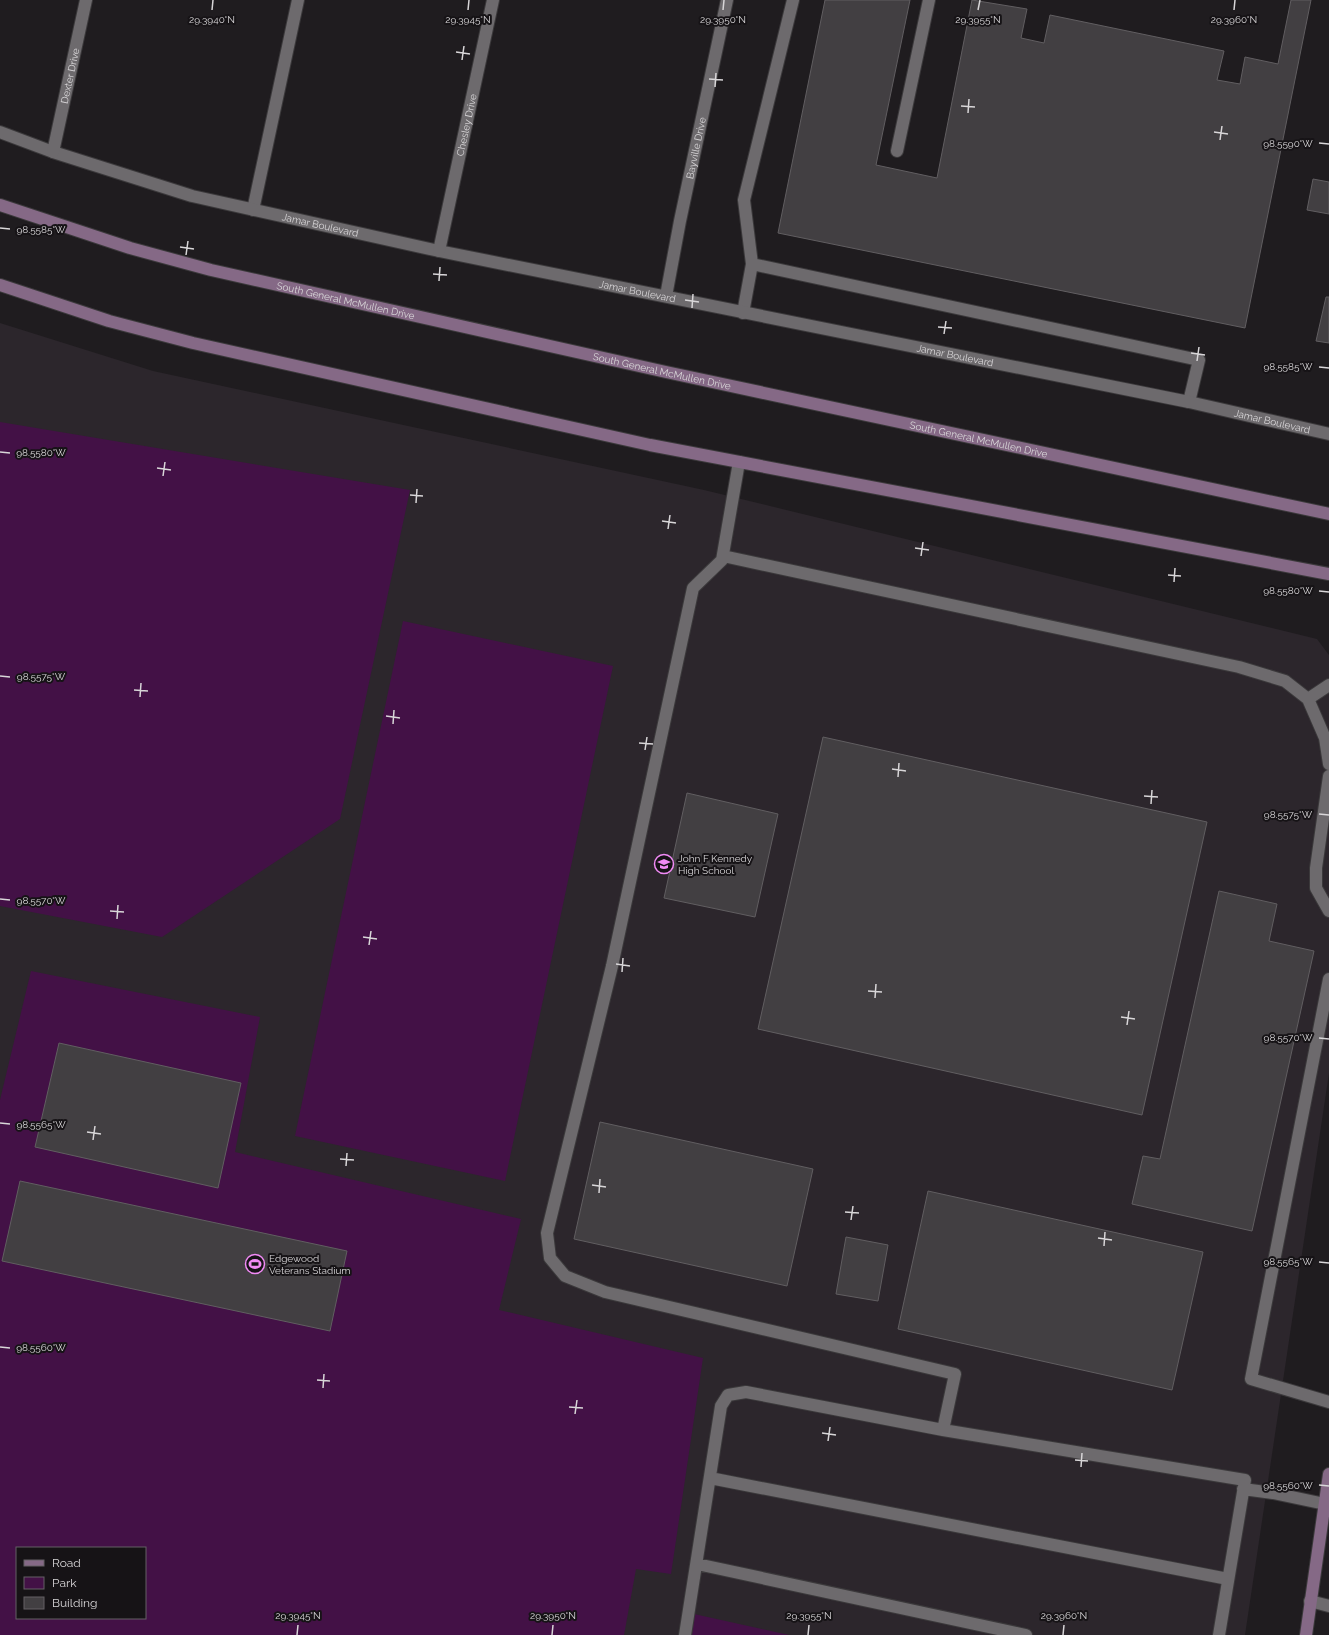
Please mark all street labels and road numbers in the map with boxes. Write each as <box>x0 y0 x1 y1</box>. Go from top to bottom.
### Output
street label: Dexter Drive <box>59 47 81 105</box>
street label: Chesley Drive <box>455 93 479 157</box>
street label: Bayville Drive <box>684 116 708 180</box>
street label: Jamar Boulevard <box>281 211 360 239</box>
street label: Jamar Boulevard <box>598 278 677 305</box>
street label: South General McMullen Drive <box>276 280 416 322</box>
street label: Jamar Boulevard <box>916 342 994 368</box>
street label: South General McMullen Drive <box>592 351 732 392</box>
street label: Jamar Boulevard <box>1233 407 1311 436</box>
street label: South General McMullen Drive <box>909 419 1049 460</box>

